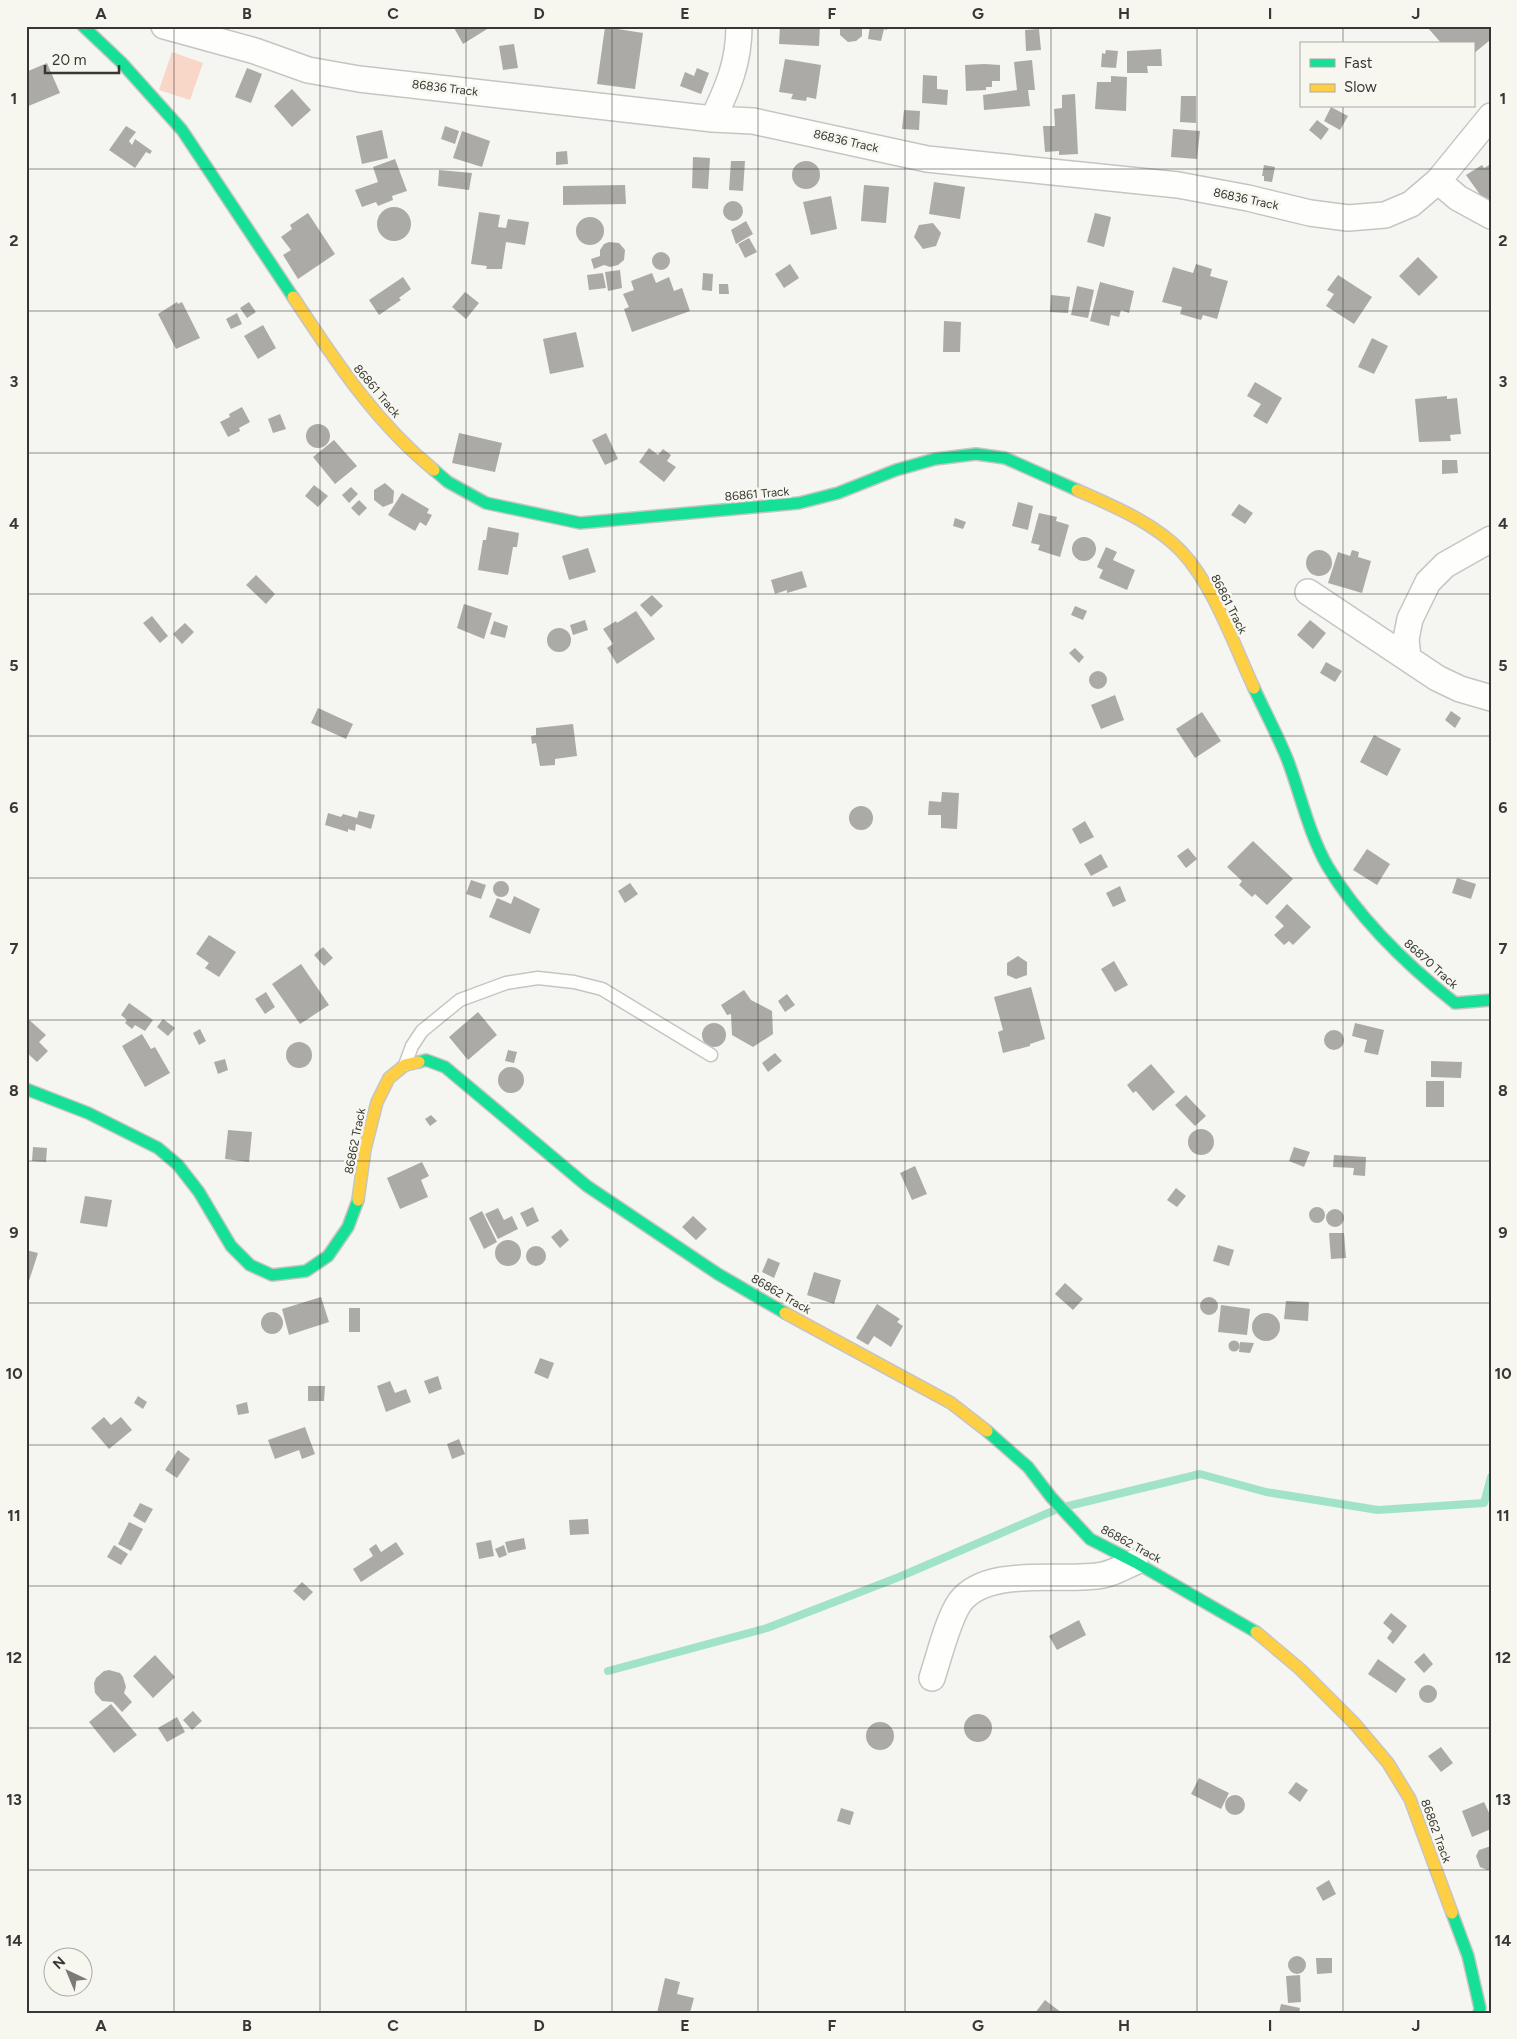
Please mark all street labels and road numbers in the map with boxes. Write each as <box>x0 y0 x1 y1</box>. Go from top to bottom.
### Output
street label: 86836 Track <box>411 77 479 99</box>
street label: 86836 Track <box>812 127 880 155</box>
street label: 86836 Track <box>1212 185 1280 213</box>
street label: 86861 Track <box>351 362 403 420</box>
street label: 86861 Track <box>724 484 790 504</box>
street label: 86861 Track <box>1208 572 1250 636</box>
street label: 86870 Track <box>1401 936 1461 992</box>
street label: 86862 Track <box>342 1107 368 1175</box>
street label: 86862 Track <box>749 1271 813 1317</box>
street label: 86862 Track <box>1098 1522 1164 1566</box>
street label: 86862 Track <box>1418 1797 1454 1865</box>

